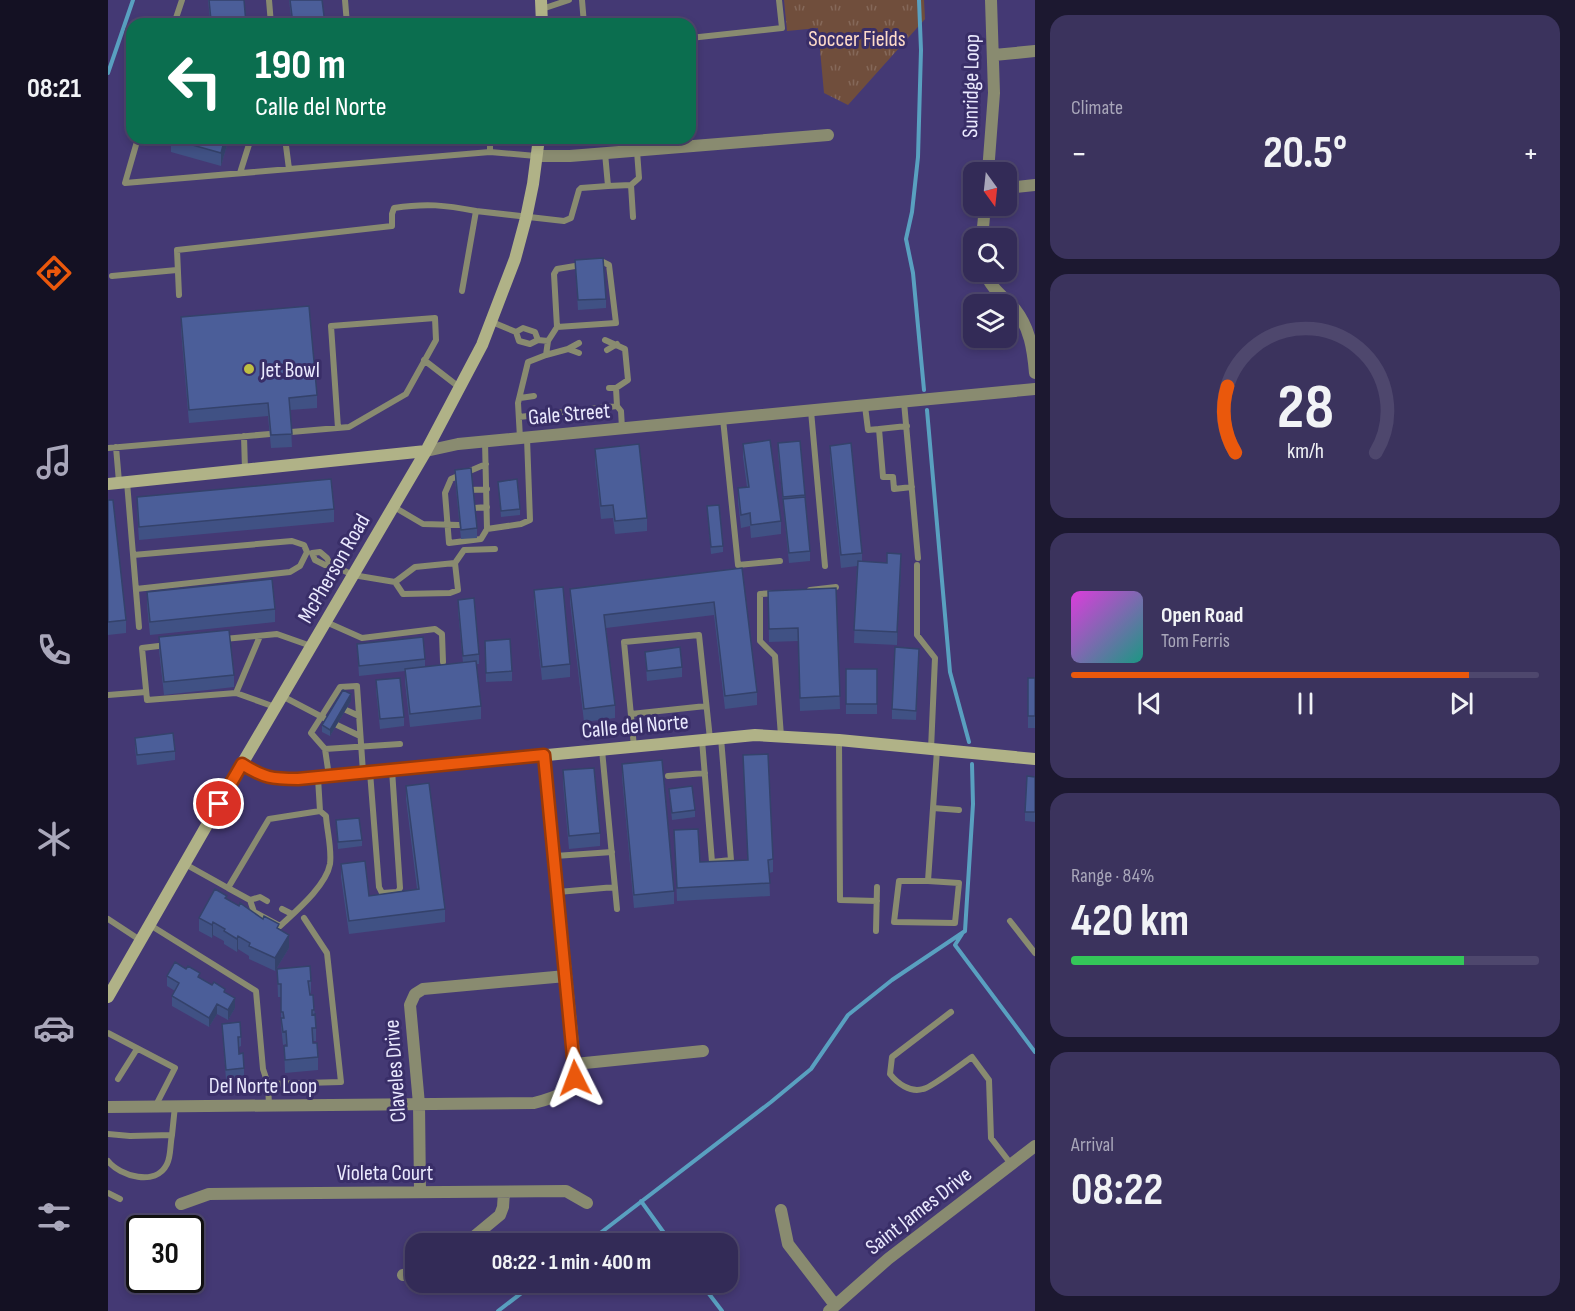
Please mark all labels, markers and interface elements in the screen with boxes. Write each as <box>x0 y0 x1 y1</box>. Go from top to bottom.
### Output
park label: Soccer Fields <box>808 26 906 53</box>
street label: Sunridge Loop <box>957 34 986 138</box>
text: 190 m <box>255 40 346 91</box>
icon: left <box>156 42 234 120</box>
text: 08:21 <box>27 73 81 105</box>
text: Calle del Norte <box>255 91 387 123</box>
text: Climate <box>1071 96 1123 120</box>
text: 20.5° <box>1263 126 1347 181</box>
text: − <box>1071 134 1087 174</box>
text: + <box>1523 134 1539 174</box>
north arrow <box>963 162 1017 216</box>
map controls <box>963 162 1017 348</box>
button: search <box>963 228 1017 282</box>
icon: directions <box>33 252 75 294</box>
button: layers <box>963 294 1017 348</box>
place label: Jet Bowl <box>260 357 320 384</box>
marker: Jet Bowl <box>242 362 256 376</box>
text: 28 <box>1277 371 1333 446</box>
street label: Gale Street <box>527 397 612 432</box>
text: km/h <box>1286 440 1324 465</box>
icon: music <box>33 441 75 483</box>
street label: McPherson Road <box>292 509 376 628</box>
text: Open Road <box>1161 602 1243 629</box>
icon: phone <box>33 629 75 671</box>
text: Tom Ferris <box>1161 629 1230 653</box>
icon: previous <box>1133 687 1166 720</box>
icon: pause <box>1289 687 1322 720</box>
icon: next <box>1445 687 1478 720</box>
street label: Calle del Norte <box>581 708 690 745</box>
pin <box>193 778 244 829</box>
icon: arrive <box>202 787 235 820</box>
icon: climate <box>33 818 75 860</box>
text: Range · 84% <box>1071 864 1155 888</box>
text: 420 km <box>1071 894 1189 949</box>
icon: car <box>33 1007 75 1049</box>
street label: Claveles Drive <box>378 1019 413 1123</box>
position arrow <box>543 1046 607 1110</box>
street label: Del Norte Loop <box>209 1073 317 1100</box>
text: Arrival <box>1071 1133 1114 1157</box>
street label: Violeta Court <box>337 1160 434 1187</box>
street label: Saint James Drive <box>860 1161 977 1261</box>
text: 08:22 <box>1071 1163 1163 1218</box>
icon: filters <box>33 1196 75 1238</box>
speed limit sign: 30 <box>126 1215 204 1293</box>
text: 08:22 · 1 min · 400 m <box>492 1249 651 1276</box>

